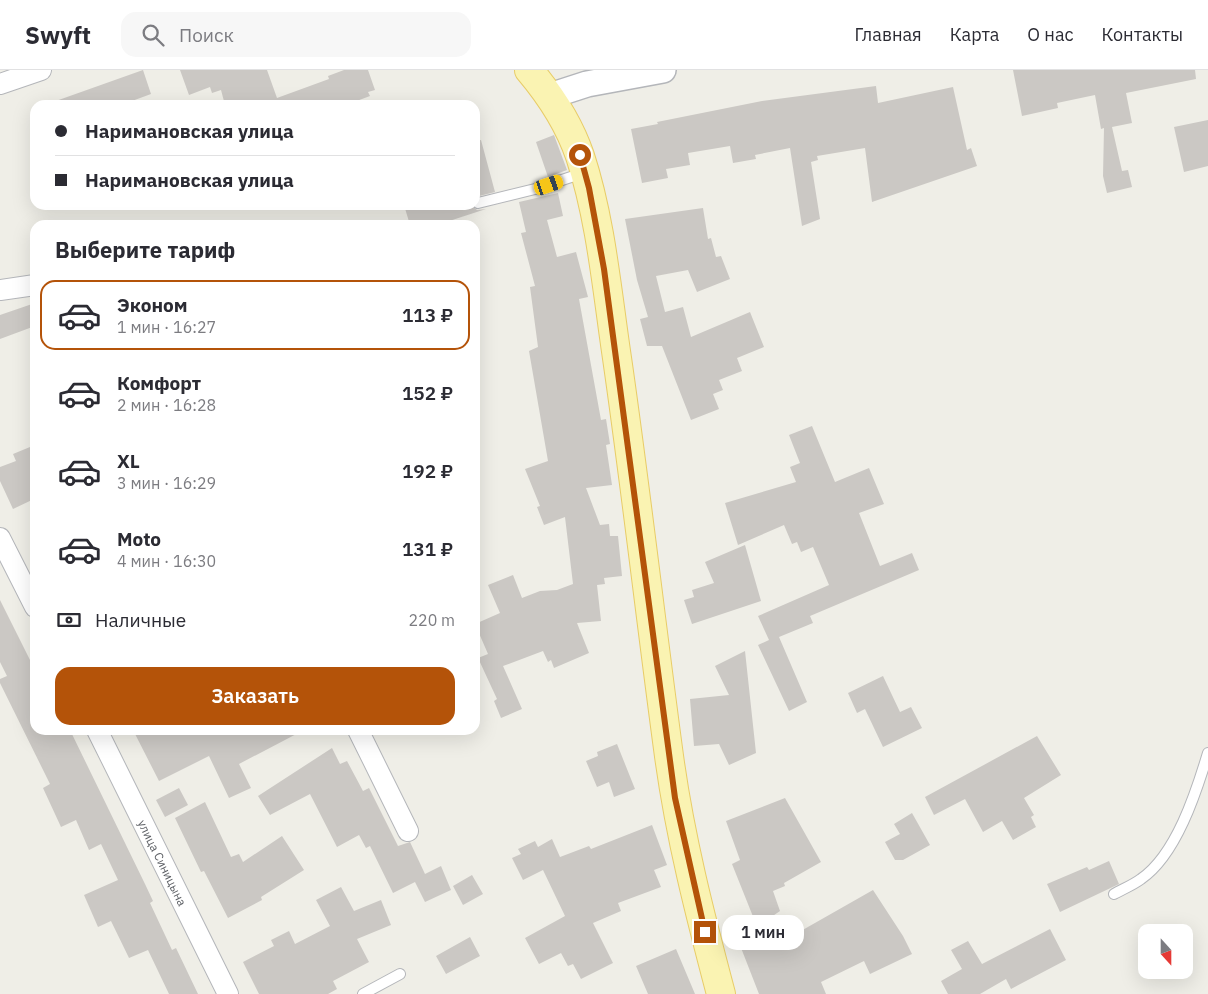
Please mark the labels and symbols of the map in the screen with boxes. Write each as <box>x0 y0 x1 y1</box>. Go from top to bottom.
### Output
route start <box>569 144 591 166</box>
car <box>532 173 565 197</box>
street label: улица Синицына <box>135 817 191 909</box>
callout: 1 мин <box>722 914 805 950</box>
route end <box>694 921 716 943</box>
north arrow <box>1138 924 1192 979</box>

